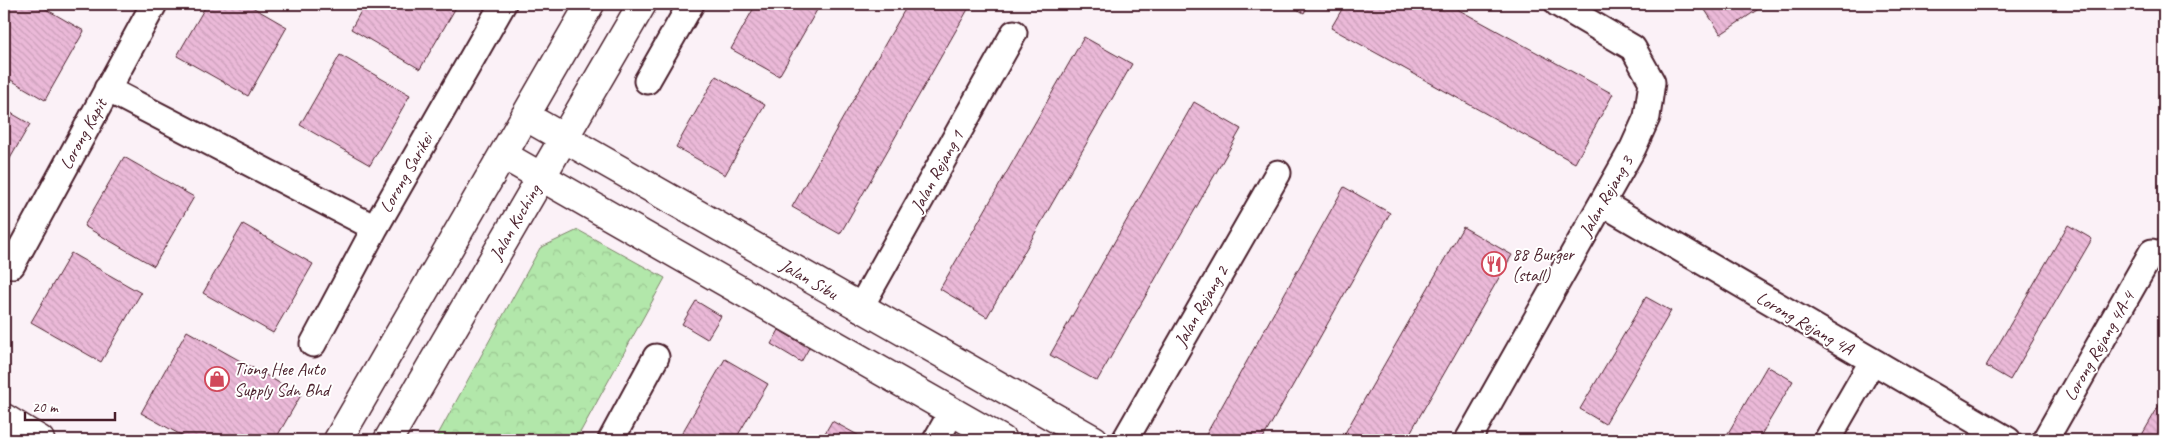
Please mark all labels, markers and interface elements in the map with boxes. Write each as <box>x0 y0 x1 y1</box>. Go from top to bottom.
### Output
street label: Lorong Kapit <box>55 93 112 173</box>
street label: Jalan Rejang 1 <box>905 126 969 216</box>
street label: Lorong Sarikei <box>375 127 439 216</box>
street label: Jalan Rejang 3 <box>1574 150 1639 241</box>
street label: Jalan Kuching <box>484 179 546 265</box>
place label: 88 Burger (stall) <box>1512 243 1575 286</box>
restaurant icon: 88 Burger (stall) <box>1481 251 1507 277</box>
street label: Jalan Sibu <box>776 253 843 305</box>
street label: Jalan Rejang 2 <box>1169 260 1234 351</box>
street label: Lorong Rejang 4A <box>1752 286 1858 360</box>
street label: Lorong Rejang 4A-4 <box>2059 286 2140 405</box>
place label: Tiong Hee Auto Supply Sdn Bhd <box>234 358 332 401</box>
shop icon: Tiong Hee Auto Supply Sdn Bhd <box>204 366 230 392</box>
scale bar <box>25 389 115 421</box>
text: 20 m <box>32 398 59 417</box>

